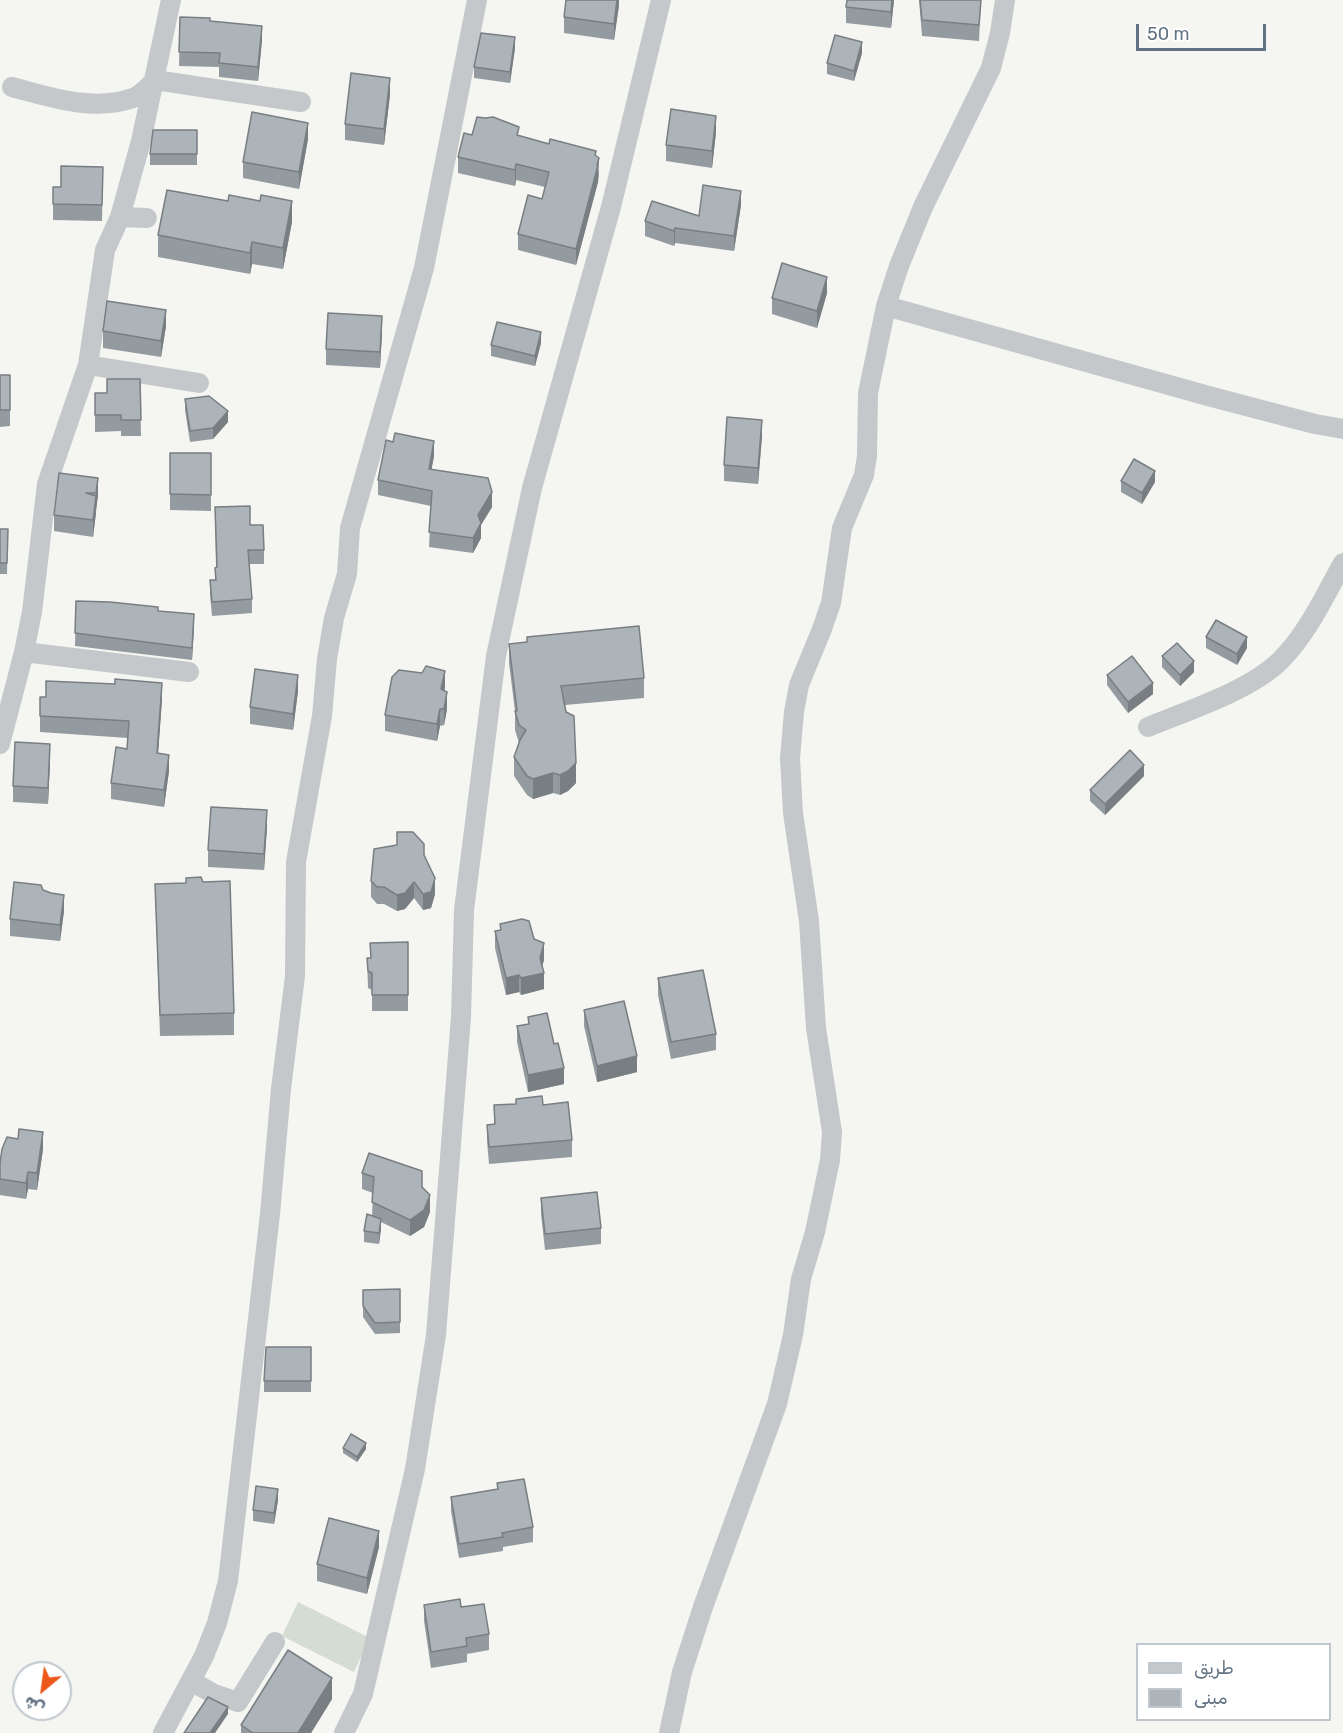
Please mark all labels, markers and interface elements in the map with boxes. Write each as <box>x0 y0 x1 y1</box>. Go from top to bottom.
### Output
scale bar <box>1139 12 1270 50</box>
text: 50 m <box>1147 23 1190 45</box>
legend <box>1136 1643 1331 1721</box>
text: طريق <box>1194 1657 1234 1679</box>
north arrow <box>12 1661 72 1721</box>
text: مبنى <box>1194 1687 1228 1709</box>
text: ش <box>21 1692 47 1719</box>

